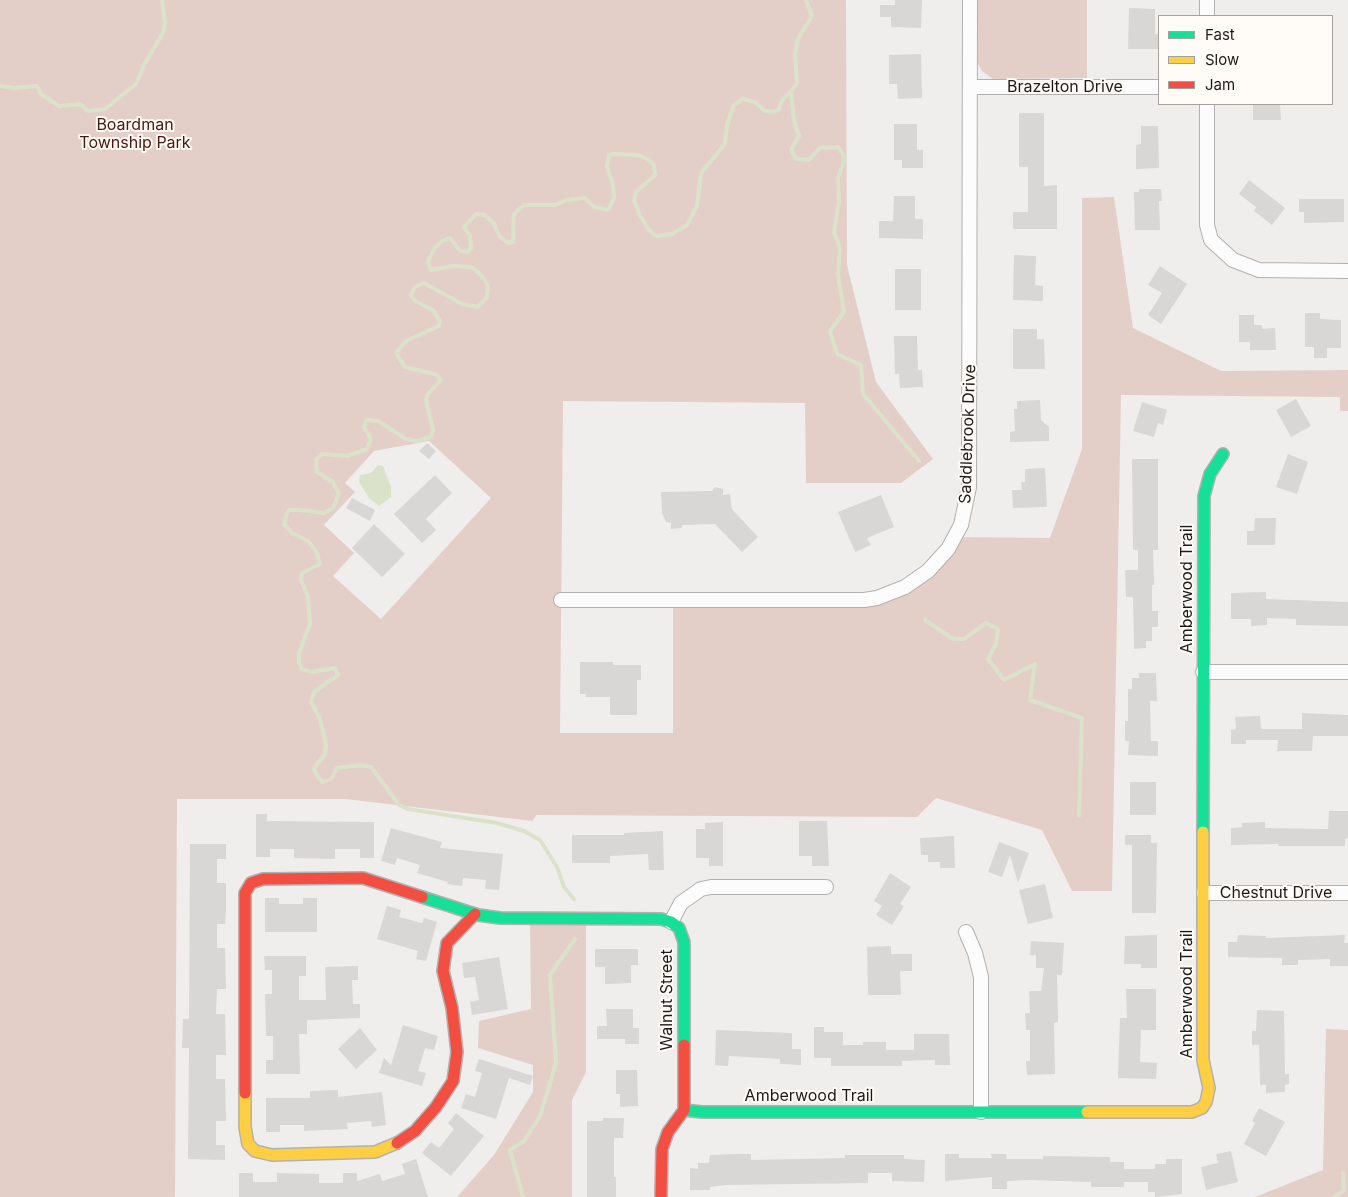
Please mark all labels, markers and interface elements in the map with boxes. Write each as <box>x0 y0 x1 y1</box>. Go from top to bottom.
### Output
legend <box>1158 15 1333 105</box>
text: Fast <box>1205 25 1235 44</box>
text: Slow <box>1205 50 1239 69</box>
text: Jam <box>1205 75 1235 94</box>
street label: Brazelton Drive <box>1007 77 1123 97</box>
park label: Boardman Township Park <box>79 115 191 153</box>
street label: Saddlebrook Drive <box>956 364 980 504</box>
street label: Amberwood Trail <box>1177 525 1197 653</box>
street label: Chestnut Drive <box>1220 883 1332 903</box>
street label: Amberwood Trail <box>1177 930 1197 1058</box>
street label: Walnut Street <box>657 949 677 1051</box>
street label: Amberwood Trail <box>745 1086 873 1106</box>

